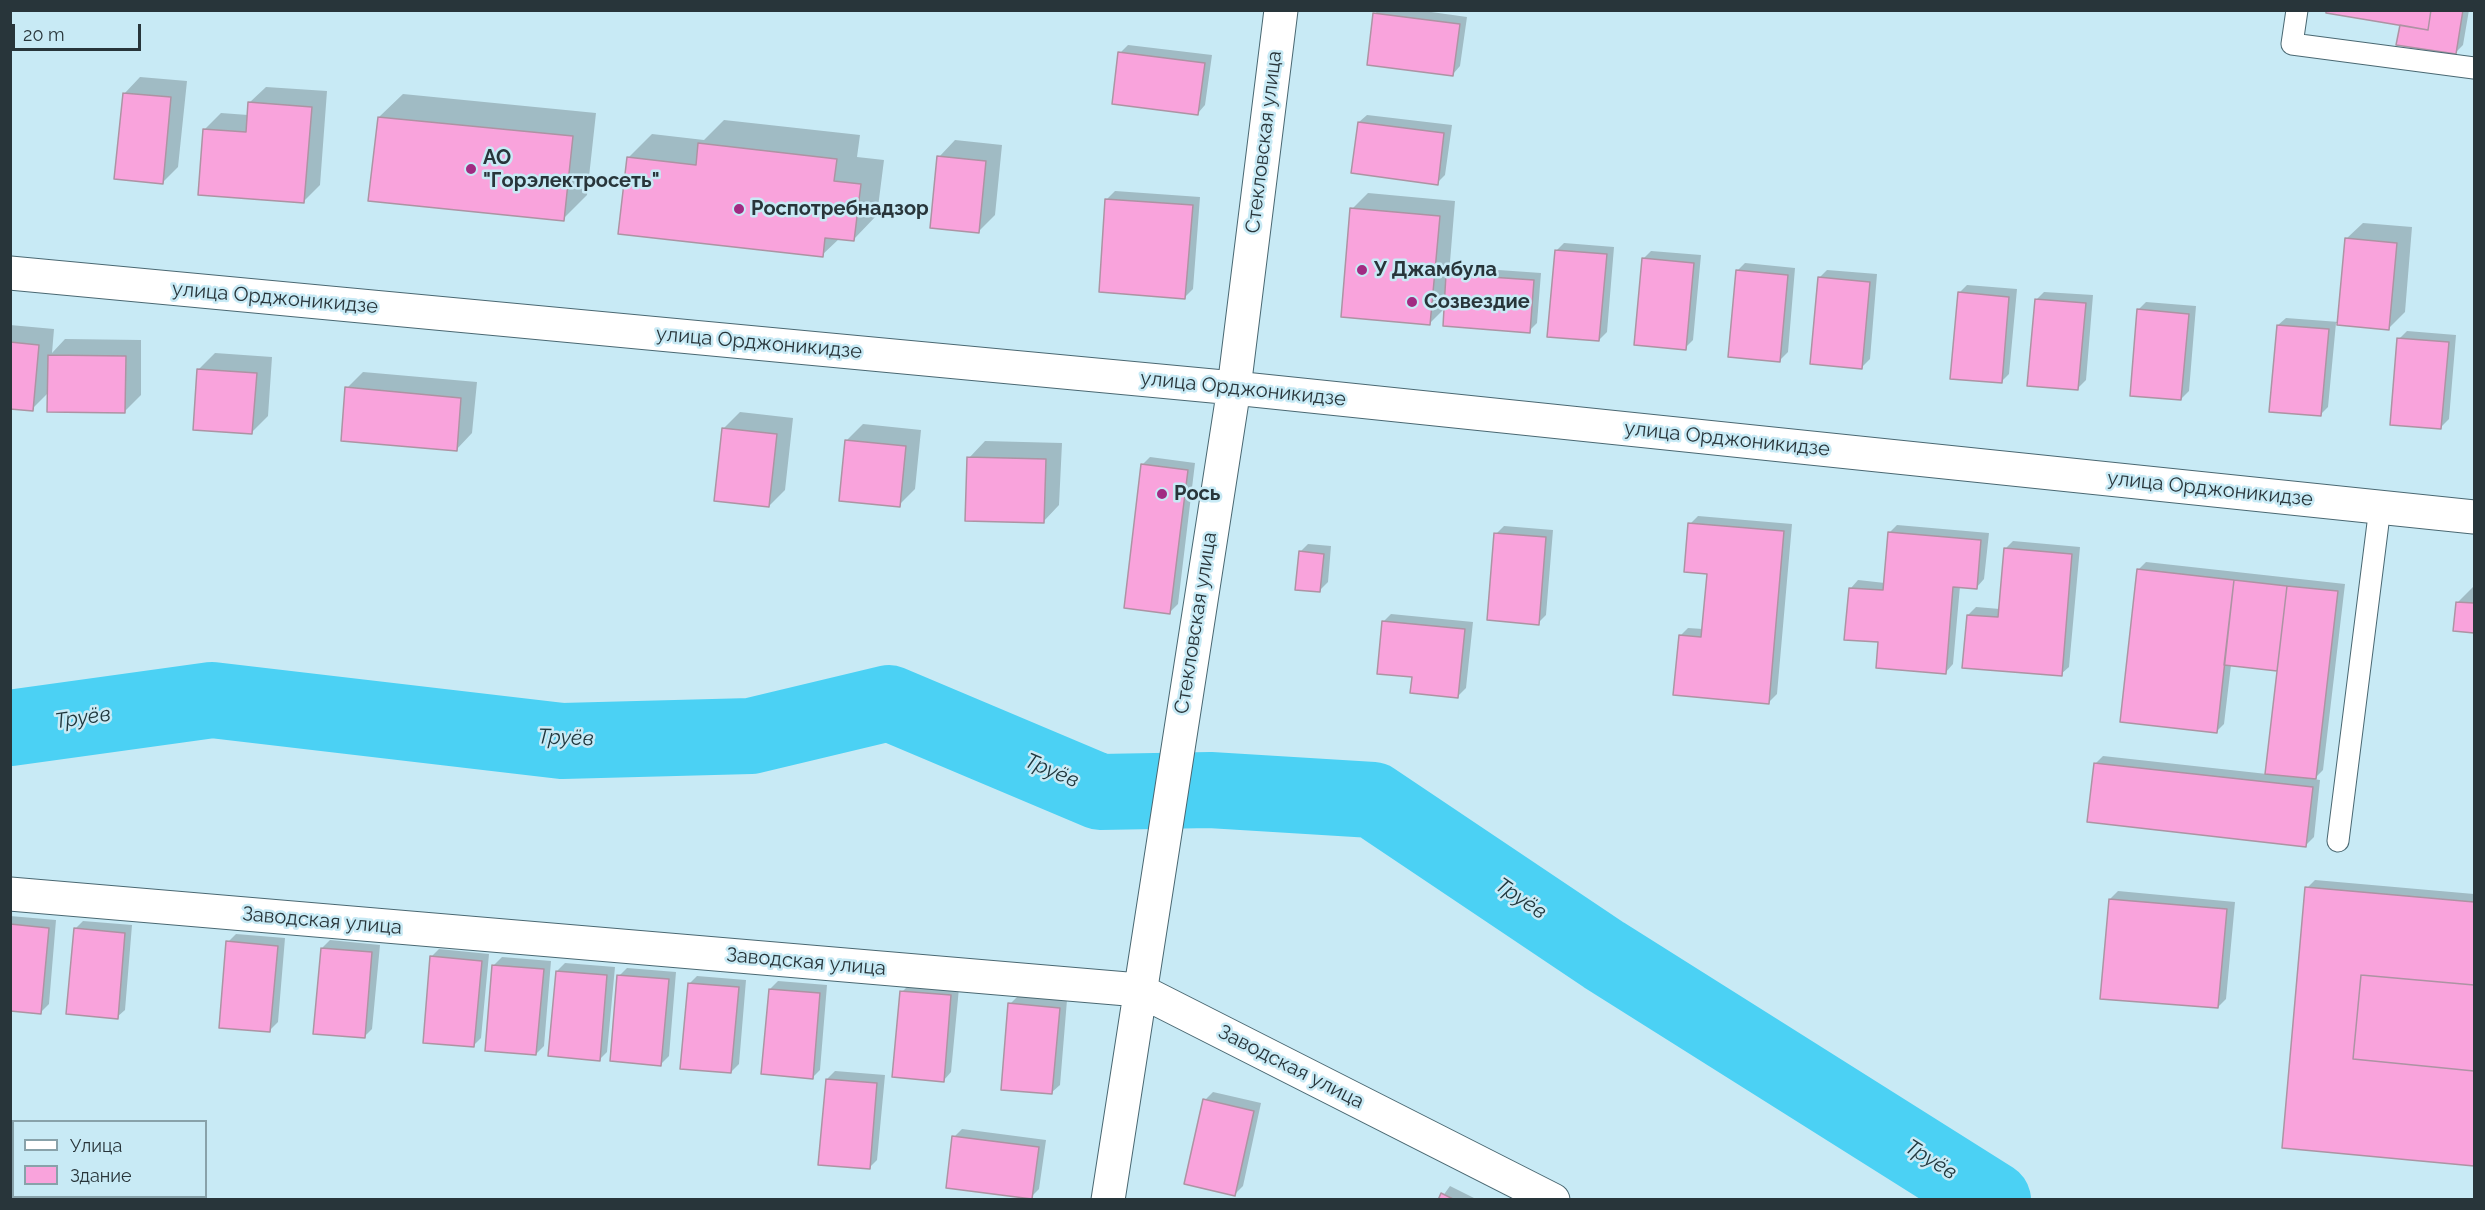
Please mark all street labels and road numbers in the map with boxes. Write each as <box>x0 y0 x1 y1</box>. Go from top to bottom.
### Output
street label: Стекловская улица <box>1241 49 1287 235</box>
street label: улица Орджоникидзе <box>171 277 379 319</box>
street label: улица Орджоникидзе <box>655 322 863 364</box>
street label: улица Орджоникидзе <box>1139 366 1347 412</box>
street label: улица Орджоникидзе <box>1623 416 1831 462</box>
street label: улица Орджоникидзе <box>2106 466 2314 512</box>
street label: Стекловская улица <box>1170 530 1222 716</box>
street label: Заводская улица <box>241 902 403 940</box>
street label: Заводская улица <box>725 943 887 981</box>
street label: Заводская улица <box>1214 1020 1368 1114</box>

